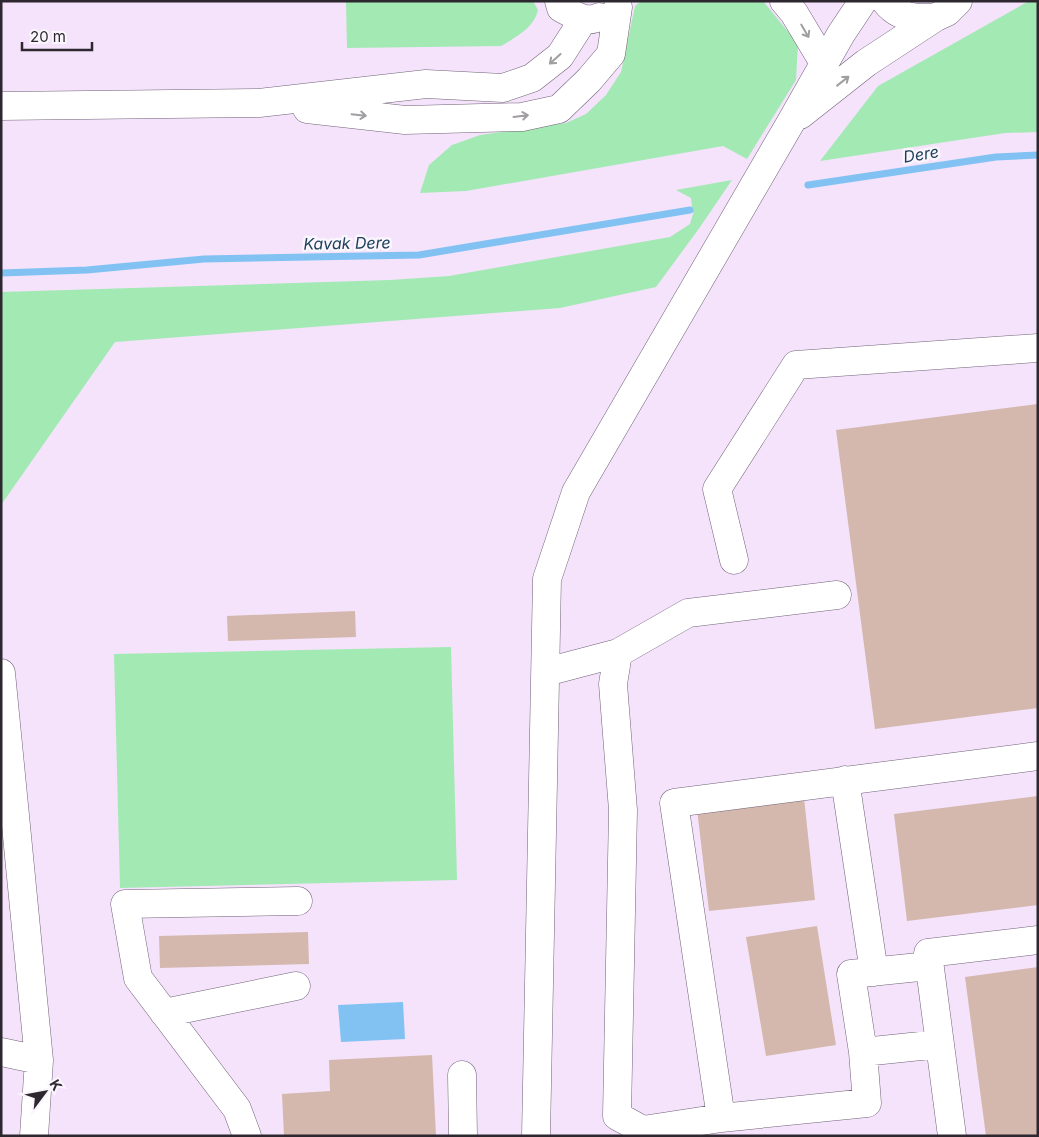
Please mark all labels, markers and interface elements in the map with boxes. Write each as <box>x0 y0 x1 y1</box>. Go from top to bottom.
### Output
scale bar <box>22 20 92 52</box>
one-way arrow <box>801 24 811 38</box>
text: 20 m <box>30 27 66 46</box>
one-way arrow <box>549 53 562 65</box>
one-way arrow <box>836 76 849 87</box>
one-way arrow <box>351 110 367 120</box>
one-way arrow <box>513 111 529 121</box>
water label: Dere <box>902 141 940 167</box>
water label: Kavak Dere <box>303 232 391 254</box>
north arrow <box>20 1067 70 1117</box>
text: K <box>47 1076 66 1094</box>

